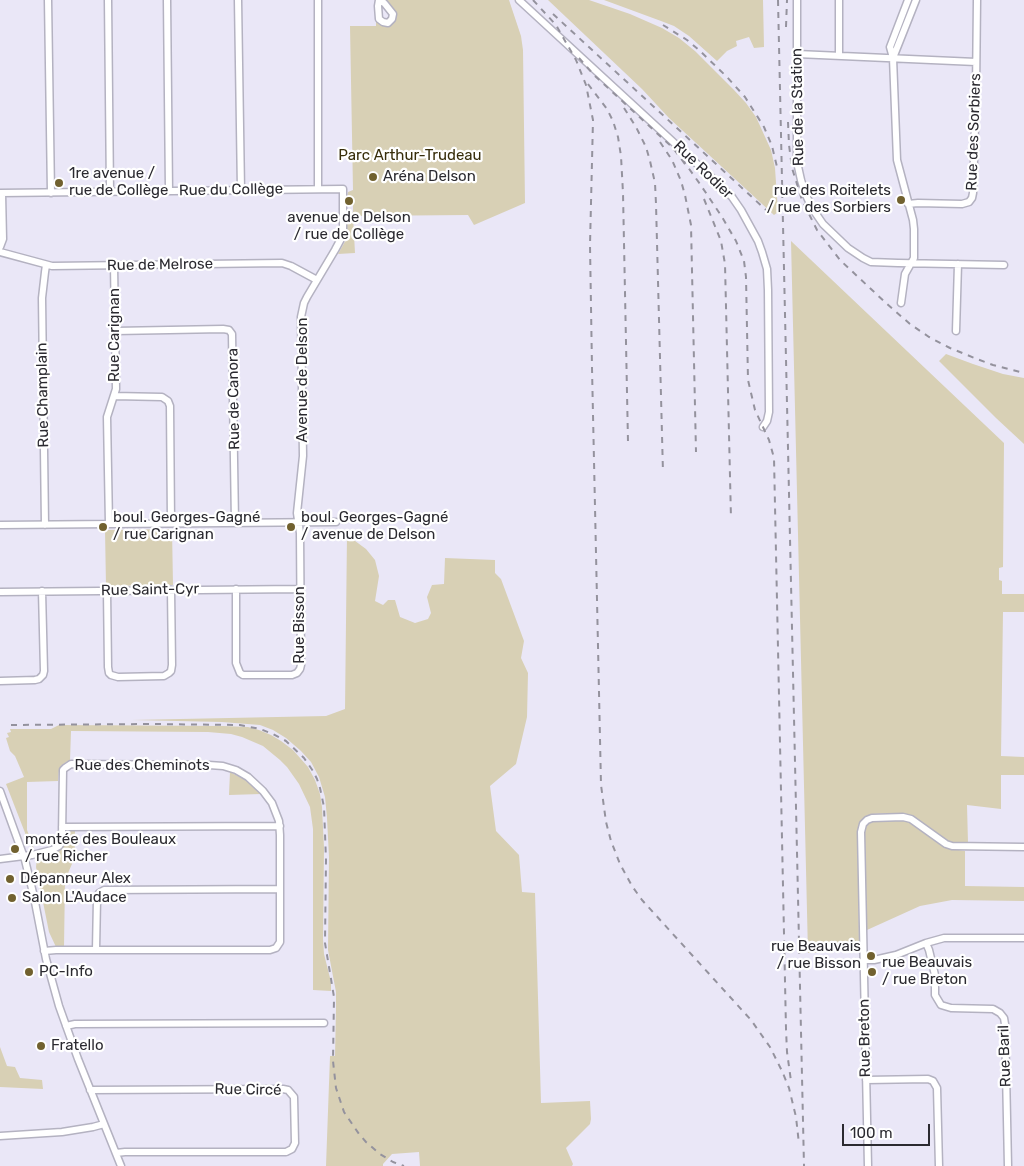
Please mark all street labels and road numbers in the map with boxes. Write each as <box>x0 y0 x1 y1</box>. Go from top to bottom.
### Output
street label: Rue de la Station <box>788 48 808 166</box>
street label: Rue des Sorbiers <box>963 73 985 191</box>
street label: Rue Rodier <box>669 137 737 203</box>
street label: Rue du Collège <box>179 180 283 200</box>
street label: Rue de Melrose <box>107 255 213 275</box>
street label: Rue Carignan <box>106 288 124 382</box>
street label: Avenue de Delson <box>294 318 312 442</box>
street label: Rue Champlain <box>33 342 53 448</box>
street label: Rue de Canora <box>224 348 244 450</box>
street label: Rue Saint-Cyr <box>101 580 199 600</box>
street label: Rue Bisson <box>291 586 309 664</box>
street label: Rue des Cheminots <box>74 757 210 775</box>
street label: Rue Breton <box>855 999 875 1077</box>
street label: Rue Baril <box>995 1025 1015 1087</box>
street label: Rue Circé <box>214 1080 282 1100</box>

